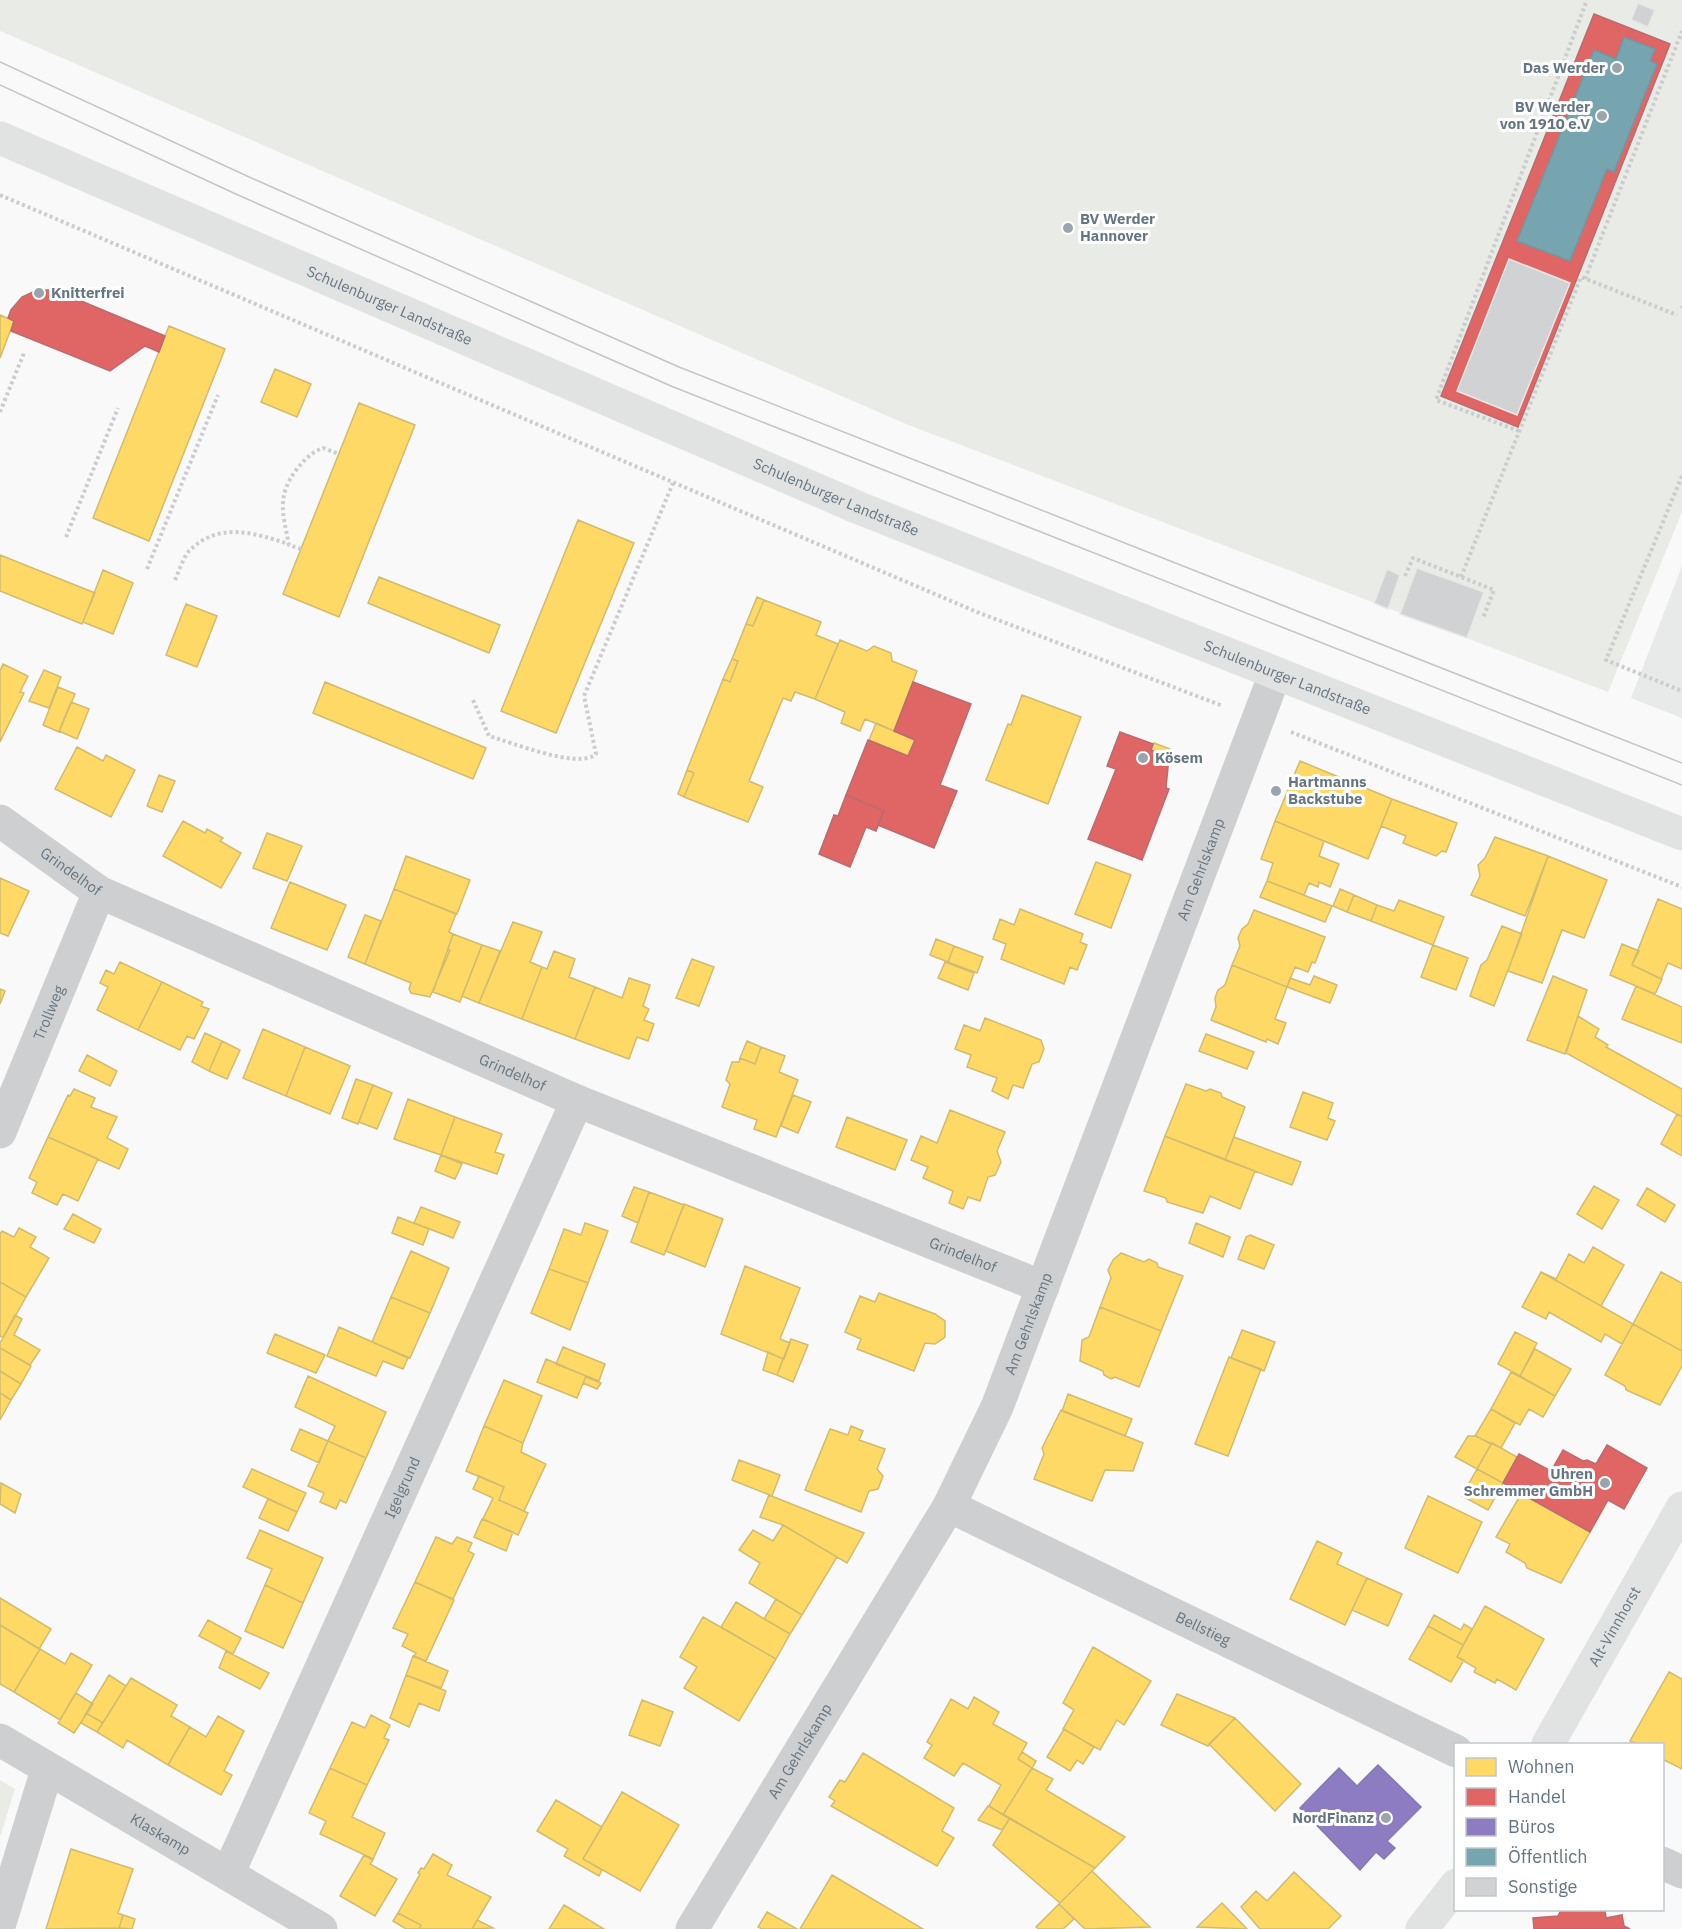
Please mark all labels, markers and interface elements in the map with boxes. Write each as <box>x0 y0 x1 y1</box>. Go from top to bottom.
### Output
place label: Das Werder <box>1523 58 1605 77</box>
marker: Das Werder <box>1610 61 1624 75</box>
place label: BV Werder von 1910 e.V <box>1500 97 1590 133</box>
marker: BV Werder von 1910 e.V <box>1595 109 1609 123</box>
place label: BV Werder Hannover <box>1080 209 1155 245</box>
marker: BV Werder Hannover <box>1061 221 1075 235</box>
street label: Schulenburger Landstraße <box>304 261 475 349</box>
place label: Knitterfrei <box>51 283 125 302</box>
marker: Knitterfrei <box>32 286 46 300</box>
street label: Schulenburger Landstraße <box>750 454 922 540</box>
street label: Schulenburger Landstraße <box>1201 636 1374 719</box>
place label: Kösem <box>1155 748 1203 767</box>
marker: Kösem <box>1136 751 1150 765</box>
place label: Hartmanns Backstube <box>1288 772 1367 808</box>
marker: Hartmanns Backstube <box>1269 784 1283 798</box>
street label: Am Gehrlskamp <box>1172 815 1228 923</box>
street label: Grindelhof <box>37 843 105 900</box>
street label: Trollweg <box>29 982 68 1043</box>
street label: Grindelhof <box>476 1049 549 1095</box>
street label: Grindelhof <box>927 1233 1000 1277</box>
street label: Am Gehrlskamp <box>1000 1270 1056 1377</box>
street label: Igelgrund <box>380 1454 424 1521</box>
place label: Uhren Schremmer GmbH <box>1464 1464 1593 1500</box>
marker: Uhren Schremmer GmbH <box>1598 1476 1612 1490</box>
street label: Alt-Vinnhorst <box>1584 1583 1644 1670</box>
street label: Bellstieg <box>1173 1607 1234 1650</box>
street label: Am Gehrlskamp <box>763 1700 836 1802</box>
legend <box>1454 1743 1664 1911</box>
text: Wohnen <box>1508 1755 1574 1778</box>
text: Handel <box>1508 1785 1566 1808</box>
place label: NordFinanz <box>1292 1808 1374 1827</box>
street label: Klaskamp <box>127 1809 194 1859</box>
marker: NordFinanz <box>1379 1811 1393 1825</box>
text: Büros <box>1508 1815 1555 1838</box>
text: Öffentlich <box>1508 1845 1587 1868</box>
text: Sonstige <box>1508 1875 1578 1898</box>

